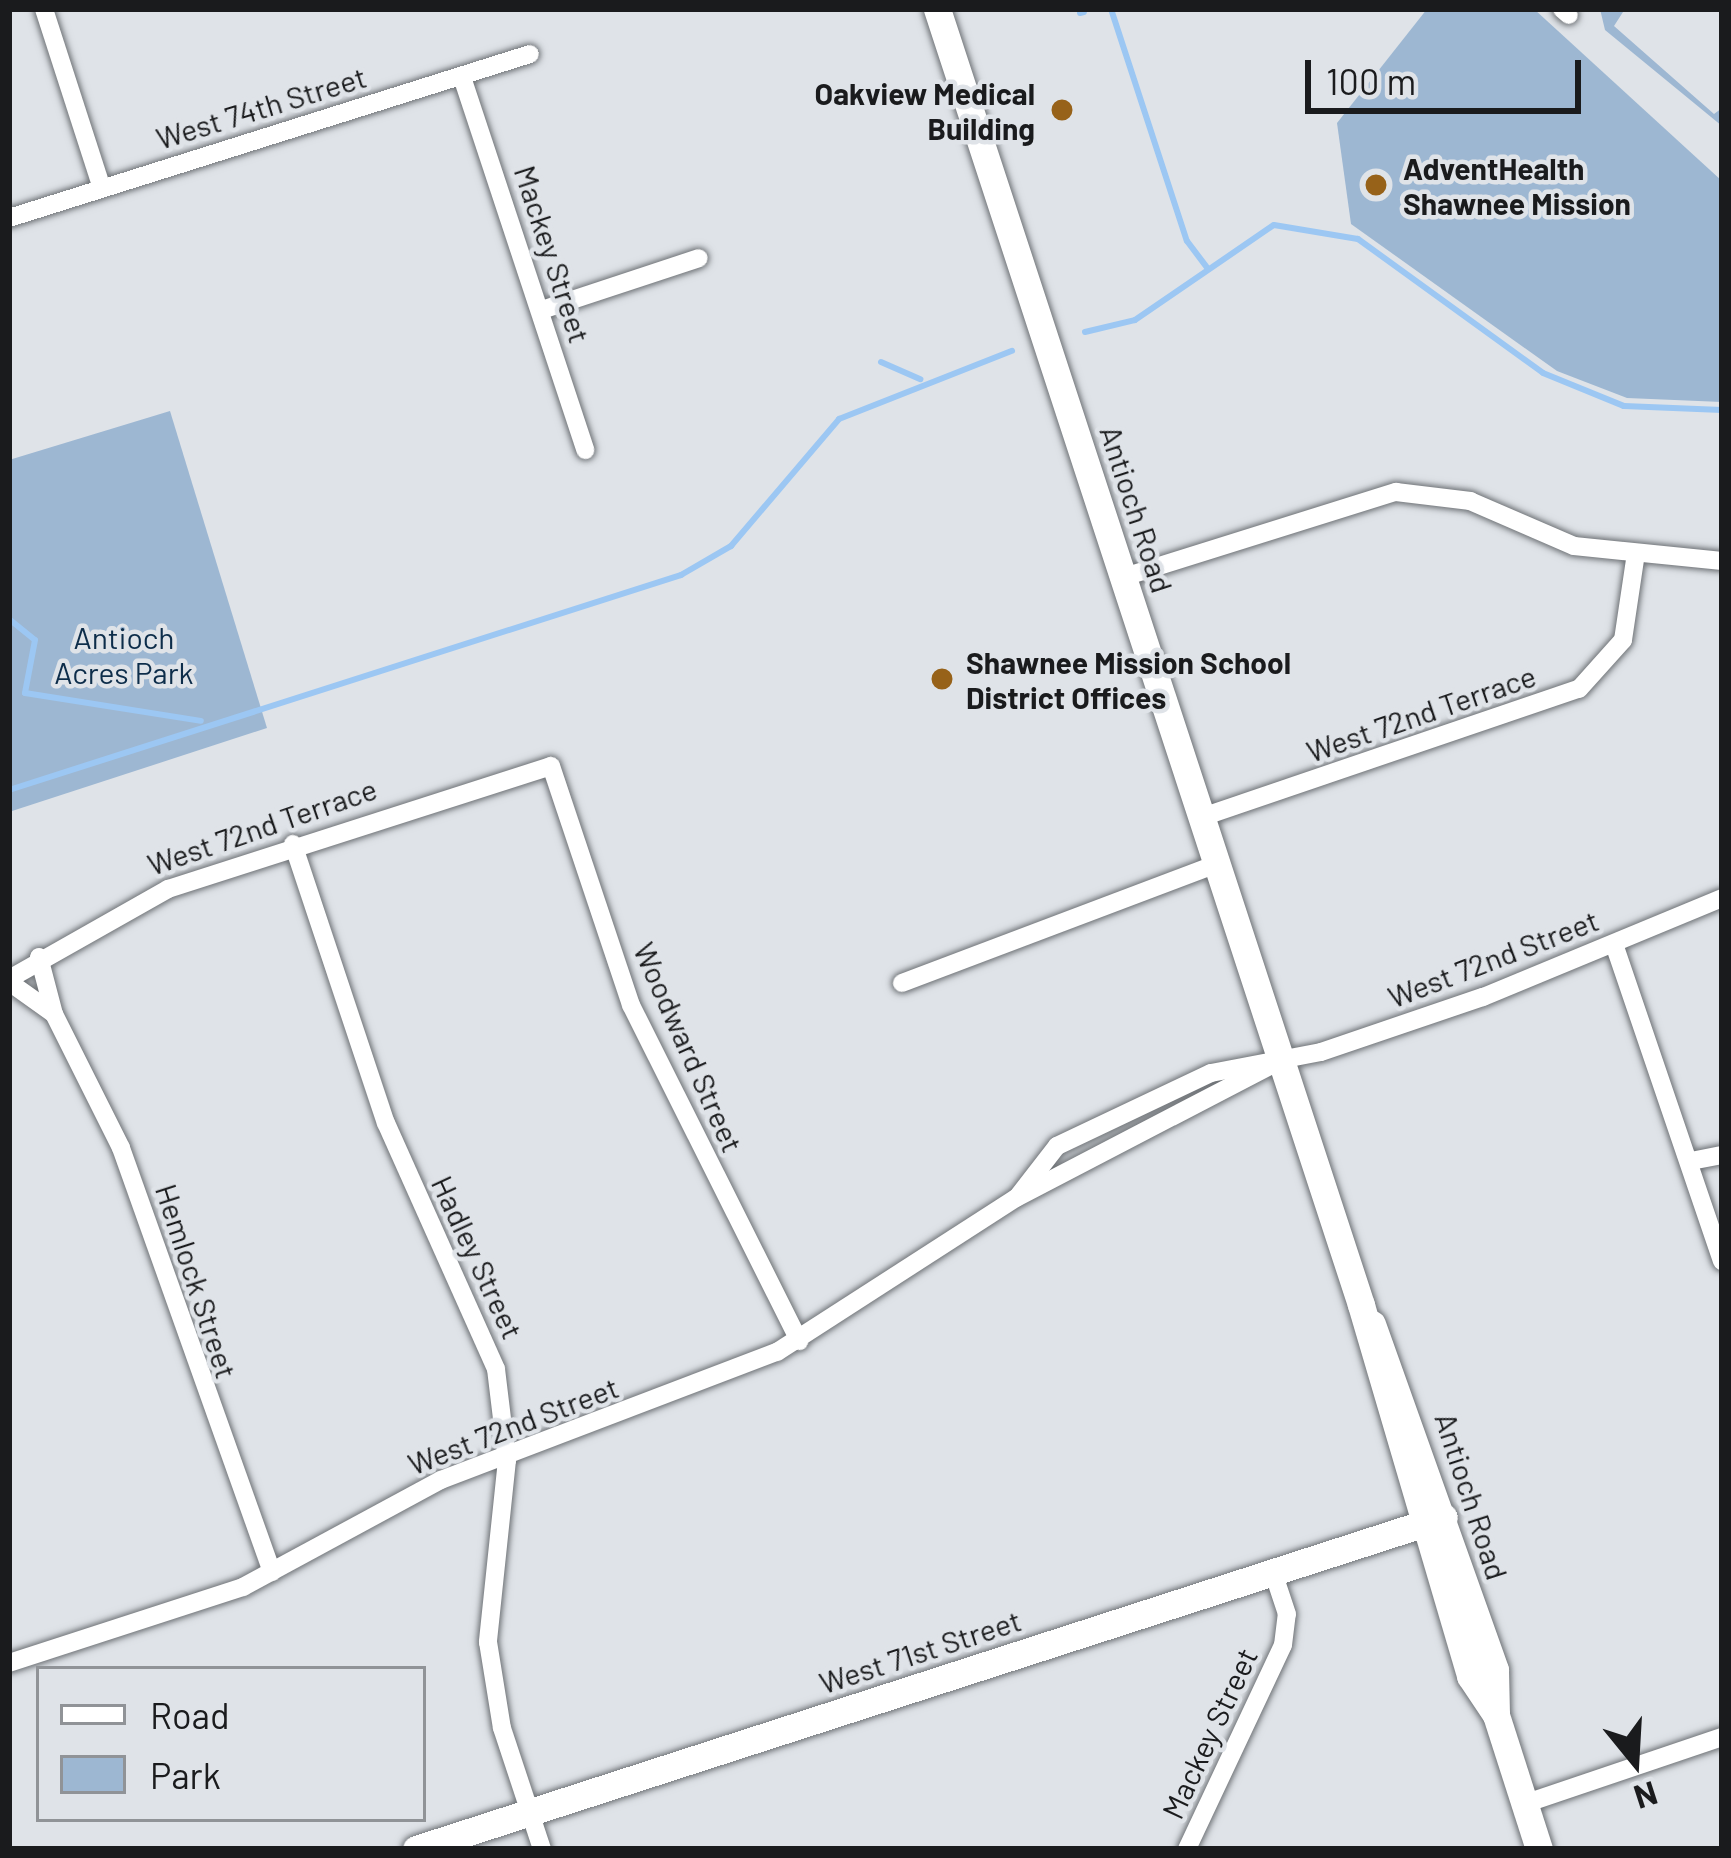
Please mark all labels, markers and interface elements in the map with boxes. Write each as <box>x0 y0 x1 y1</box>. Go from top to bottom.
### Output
scale bar <box>1311 36 1587 110</box>
street label: West 74th Street <box>152 58 370 156</box>
text: 100 m <box>1326 59 1416 102</box>
place label: Oakview Medical Building <box>815 75 1035 146</box>
marker: Oakview Medical Building <box>1046 94 1078 126</box>
place label: AdventHealth Shawnee Mission <box>1403 150 1631 220</box>
street label: Mackey Street <box>507 161 599 347</box>
marker: AdventHealth Shawnee Mission <box>1360 169 1392 201</box>
street label: Antioch Road <box>1093 421 1181 597</box>
park label: Antioch Acres Park <box>54 619 194 690</box>
place label: Shawnee Mission School District Offices <box>966 644 1291 714</box>
street label: West 72nd Terrace <box>1302 657 1540 769</box>
marker: Shawnee Mission School District Offices <box>929 666 955 692</box>
street label: West 72nd Terrace <box>143 770 381 882</box>
street label: West 72nd Street <box>1383 901 1603 1015</box>
street label: Woodward Street <box>627 937 751 1157</box>
street label: Hadley Street <box>425 1170 531 1344</box>
street label: Hemlock Street <box>149 1179 245 1383</box>
street label: West 72nd Street <box>403 1368 623 1482</box>
street label: Antioch Road <box>1428 1408 1516 1584</box>
street label: West 71st Street <box>815 1601 1025 1701</box>
street label: Mackey Street <box>1154 1642 1264 1824</box>
legend <box>36 1666 426 1822</box>
text: Road <box>150 1693 230 1736</box>
north arrow <box>1575 1702 1695 1822</box>
text: Park <box>150 1753 221 1796</box>
text: N <box>1630 1774 1663 1819</box>

